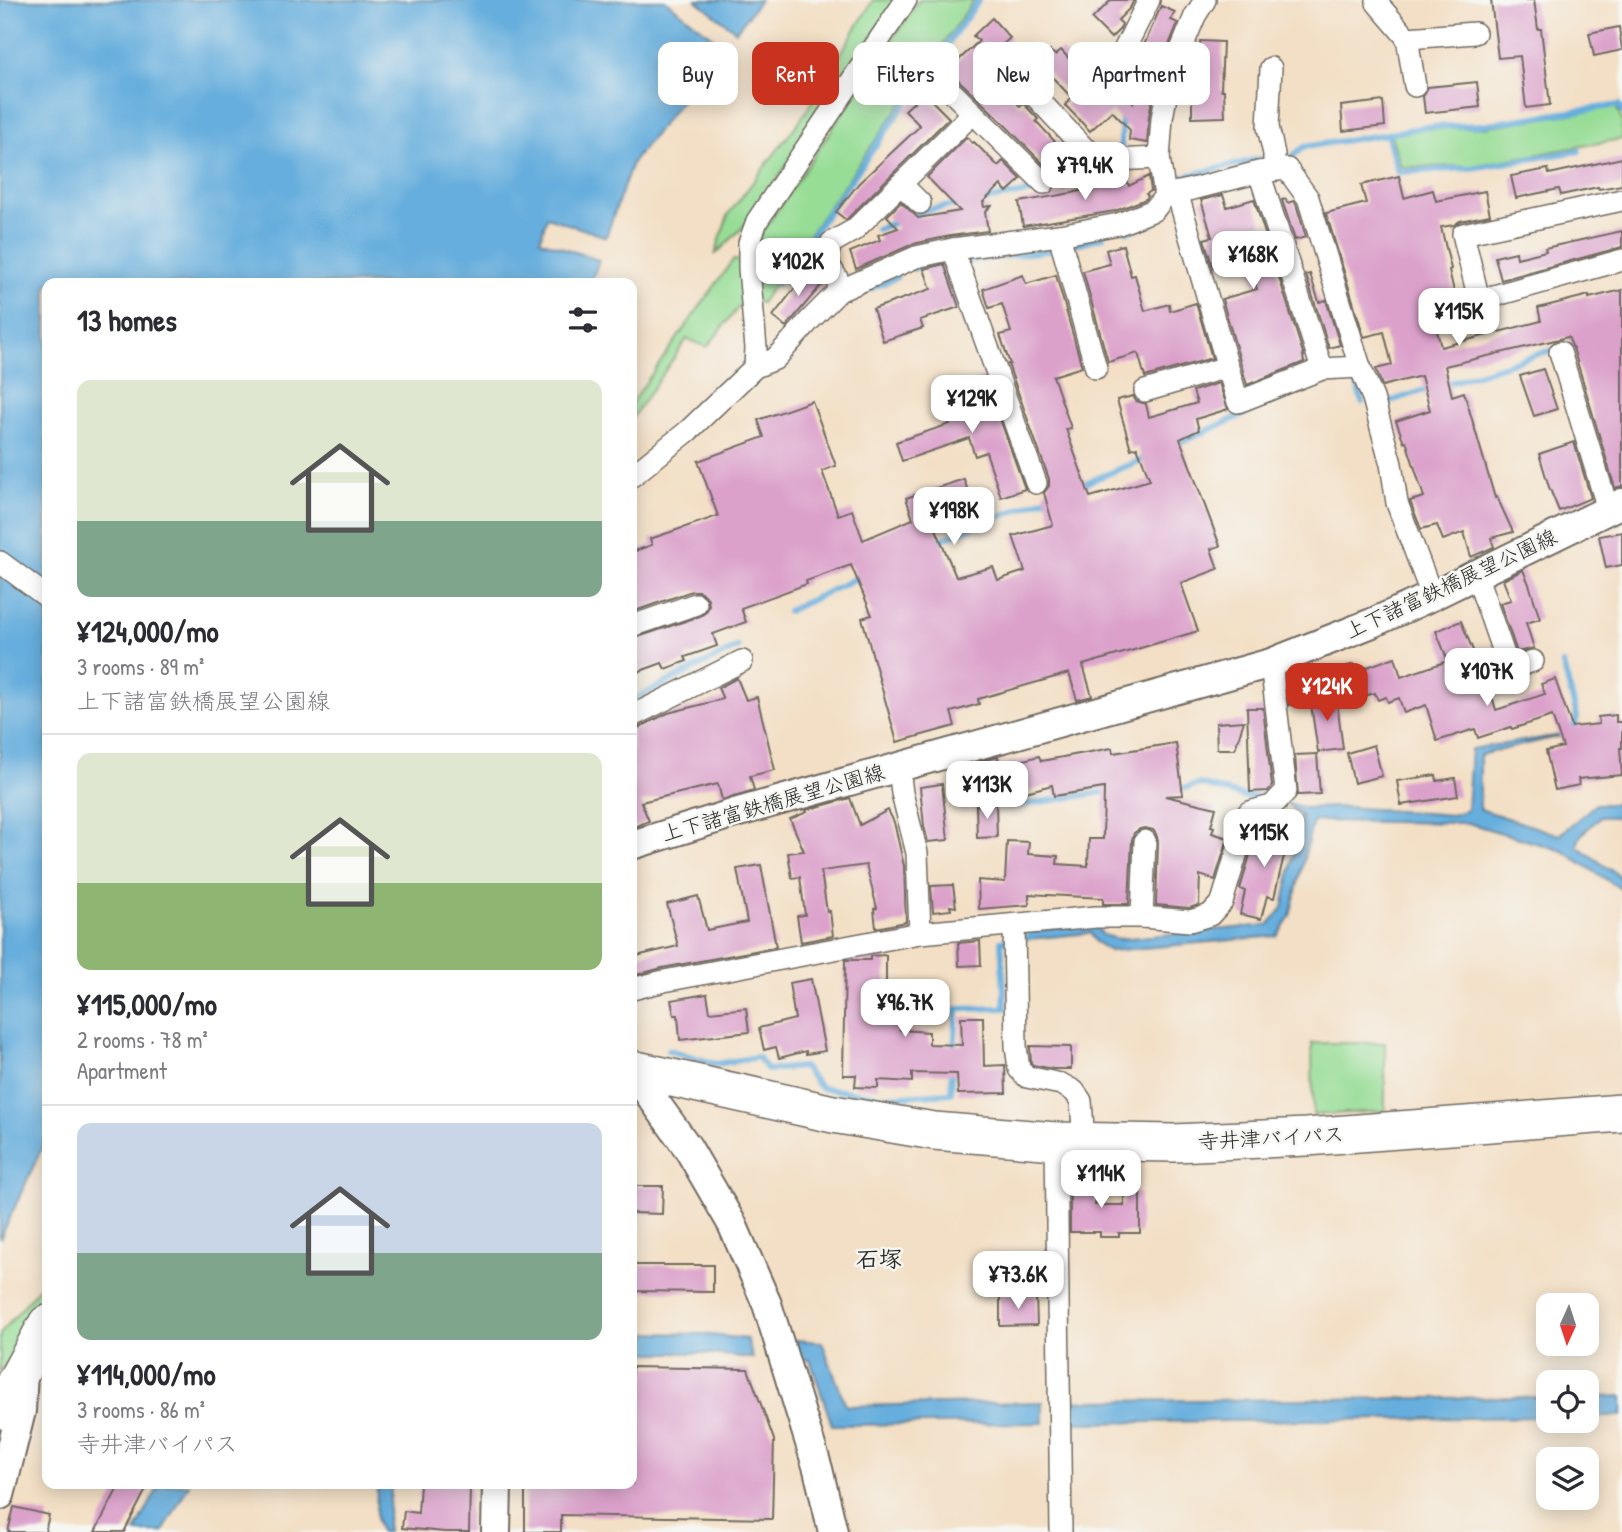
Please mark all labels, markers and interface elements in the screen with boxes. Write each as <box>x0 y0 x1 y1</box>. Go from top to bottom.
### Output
chip: Buy <box>658 42 738 105</box>
chip: Rent <box>752 42 839 105</box>
chip: Filters <box>853 42 959 105</box>
chip: New <box>973 42 1054 105</box>
chip: Apartment <box>1068 42 1210 105</box>
pin: ¥79.4K <box>1028 142 1142 202</box>
text: ¥79.4K <box>1057 149 1113 180</box>
pin: ¥168K <box>1204 232 1302 291</box>
pin: ¥102K <box>749 238 847 298</box>
text: ¥168K <box>1228 238 1278 269</box>
text: ¥102K <box>772 245 824 276</box>
pin: ¥115K <box>1410 288 1508 348</box>
text: ¥115K <box>1434 295 1484 326</box>
text: 13 homes <box>77 300 177 340</box>
icon: filters <box>564 301 602 339</box>
pin: ¥129K <box>923 376 1021 435</box>
text: ¥129K <box>947 382 997 413</box>
icon: home <box>277 425 403 551</box>
pin: ¥198K <box>905 488 1003 547</box>
text: ¥198K <box>929 494 979 525</box>
street label: 上下諸富鉄橋展望公園線 <box>1340 522 1562 646</box>
text: ¥124,000/mo <box>77 611 219 651</box>
pin: ¥107K <box>1438 648 1536 708</box>
text: 3 rooms · 89 m² <box>77 651 204 682</box>
text: ¥107K <box>1461 655 1513 686</box>
pin: ¥124K <box>1278 664 1376 723</box>
text: ¥124K <box>1302 670 1352 701</box>
text: 上下諸富鉄橋展望公園線 <box>77 685 330 716</box>
street label: 上下諸富鉄橋展望公園線 <box>658 757 888 848</box>
pin: ¥113K <box>938 762 1036 821</box>
text: ¥113K <box>962 768 1012 799</box>
icon: home <box>277 799 403 925</box>
pin: ¥115K <box>1215 810 1313 869</box>
text: ¥115K <box>1239 816 1289 847</box>
pin: ¥96.7K <box>848 979 962 1039</box>
text: ¥115,000/mo <box>77 984 217 1024</box>
text: ¥96.7K <box>877 986 933 1017</box>
text: 2 rooms · 78 m² <box>77 1024 208 1055</box>
text: Apartment <box>77 1055 167 1086</box>
street label: 寺井津バイパス <box>1197 1119 1345 1156</box>
pin: ¥114K <box>1052 1150 1150 1210</box>
text: ¥114K <box>1077 1157 1125 1188</box>
icon: home <box>277 1168 403 1294</box>
district label: 石塚 <box>856 1243 902 1274</box>
pin: ¥73.6K <box>961 1252 1075 1311</box>
text: ¥73.6K <box>989 1258 1047 1289</box>
north arrow <box>1536 1293 1600 1356</box>
map controls <box>1536 1293 1599 1510</box>
text: ¥114,000/mo <box>77 1354 216 1394</box>
button: locate <box>1536 1370 1599 1433</box>
text: 3 rooms · 86 m² <box>77 1394 205 1425</box>
text: 寺井津バイパス <box>77 1428 238 1459</box>
button: layers <box>1536 1447 1599 1510</box>

